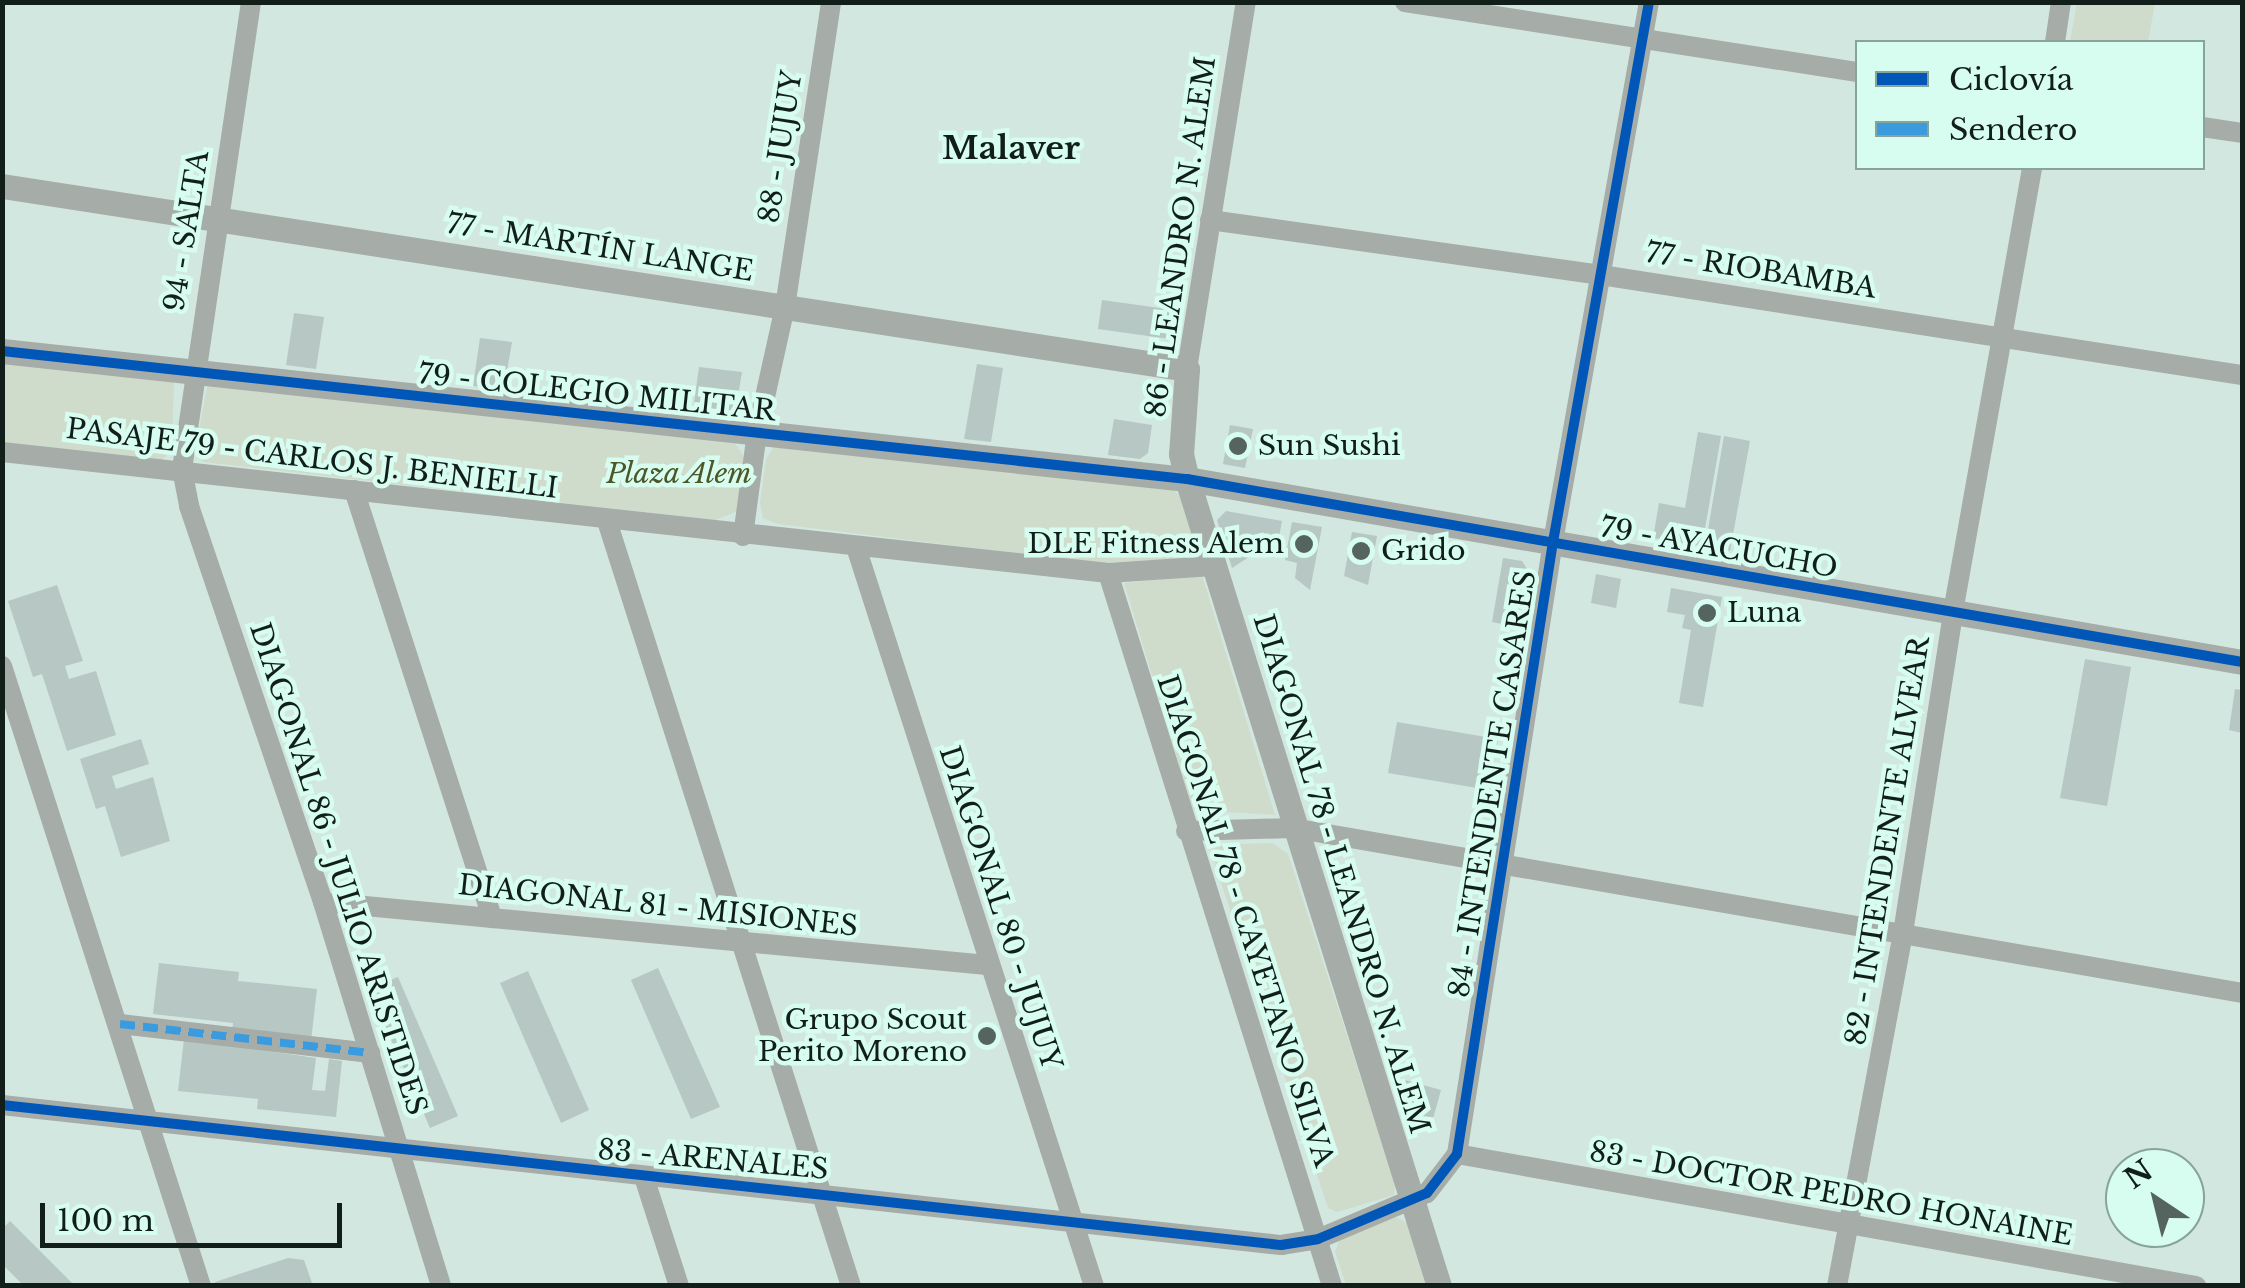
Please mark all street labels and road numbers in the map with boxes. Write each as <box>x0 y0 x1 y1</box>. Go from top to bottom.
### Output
street label: 86 - LEANDRO N. ALEM <box>1139 54 1223 420</box>
street label: 88 - JUJUY <box>752 68 810 226</box>
street label: 94 - SALTA <box>158 148 216 314</box>
street label: 77 - MARTÍN LANGE <box>444 207 756 289</box>
street label: 77 - RIOBAMBA <box>1644 236 1878 306</box>
street label: 79 - COLEGIO MILITAR <box>417 358 777 428</box>
street label: PASAJE 79 - CARLOS J. BENIELLI <box>64 412 560 506</box>
street label: 79 - AYACUCHO <box>1597 511 1841 585</box>
street label: 84 - INTENDENTE CASARES <box>1443 568 1543 1000</box>
street label: DIAGONAL 78 - LEANDRO N. ALEM <box>1245 609 1437 1139</box>
street label: DIAGONAL 86 - JULIO ARISTIDES <box>242 618 434 1120</box>
street label: 82 - INTENDENTE ALVEAR <box>1839 634 1937 1048</box>
street label: DIAGONAL 78 - CAYETANO SILVA <box>1149 671 1341 1171</box>
street label: DIAGONAL 80 - JUJUY <box>932 741 1068 1075</box>
street label: DIAGONAL 81 - MISIONES <box>456 868 860 944</box>
street label: 83 - ARENALES <box>596 1133 830 1187</box>
street label: 83 - DOCTOR PEDRO HONAINE <box>1586 1135 2076 1253</box>

